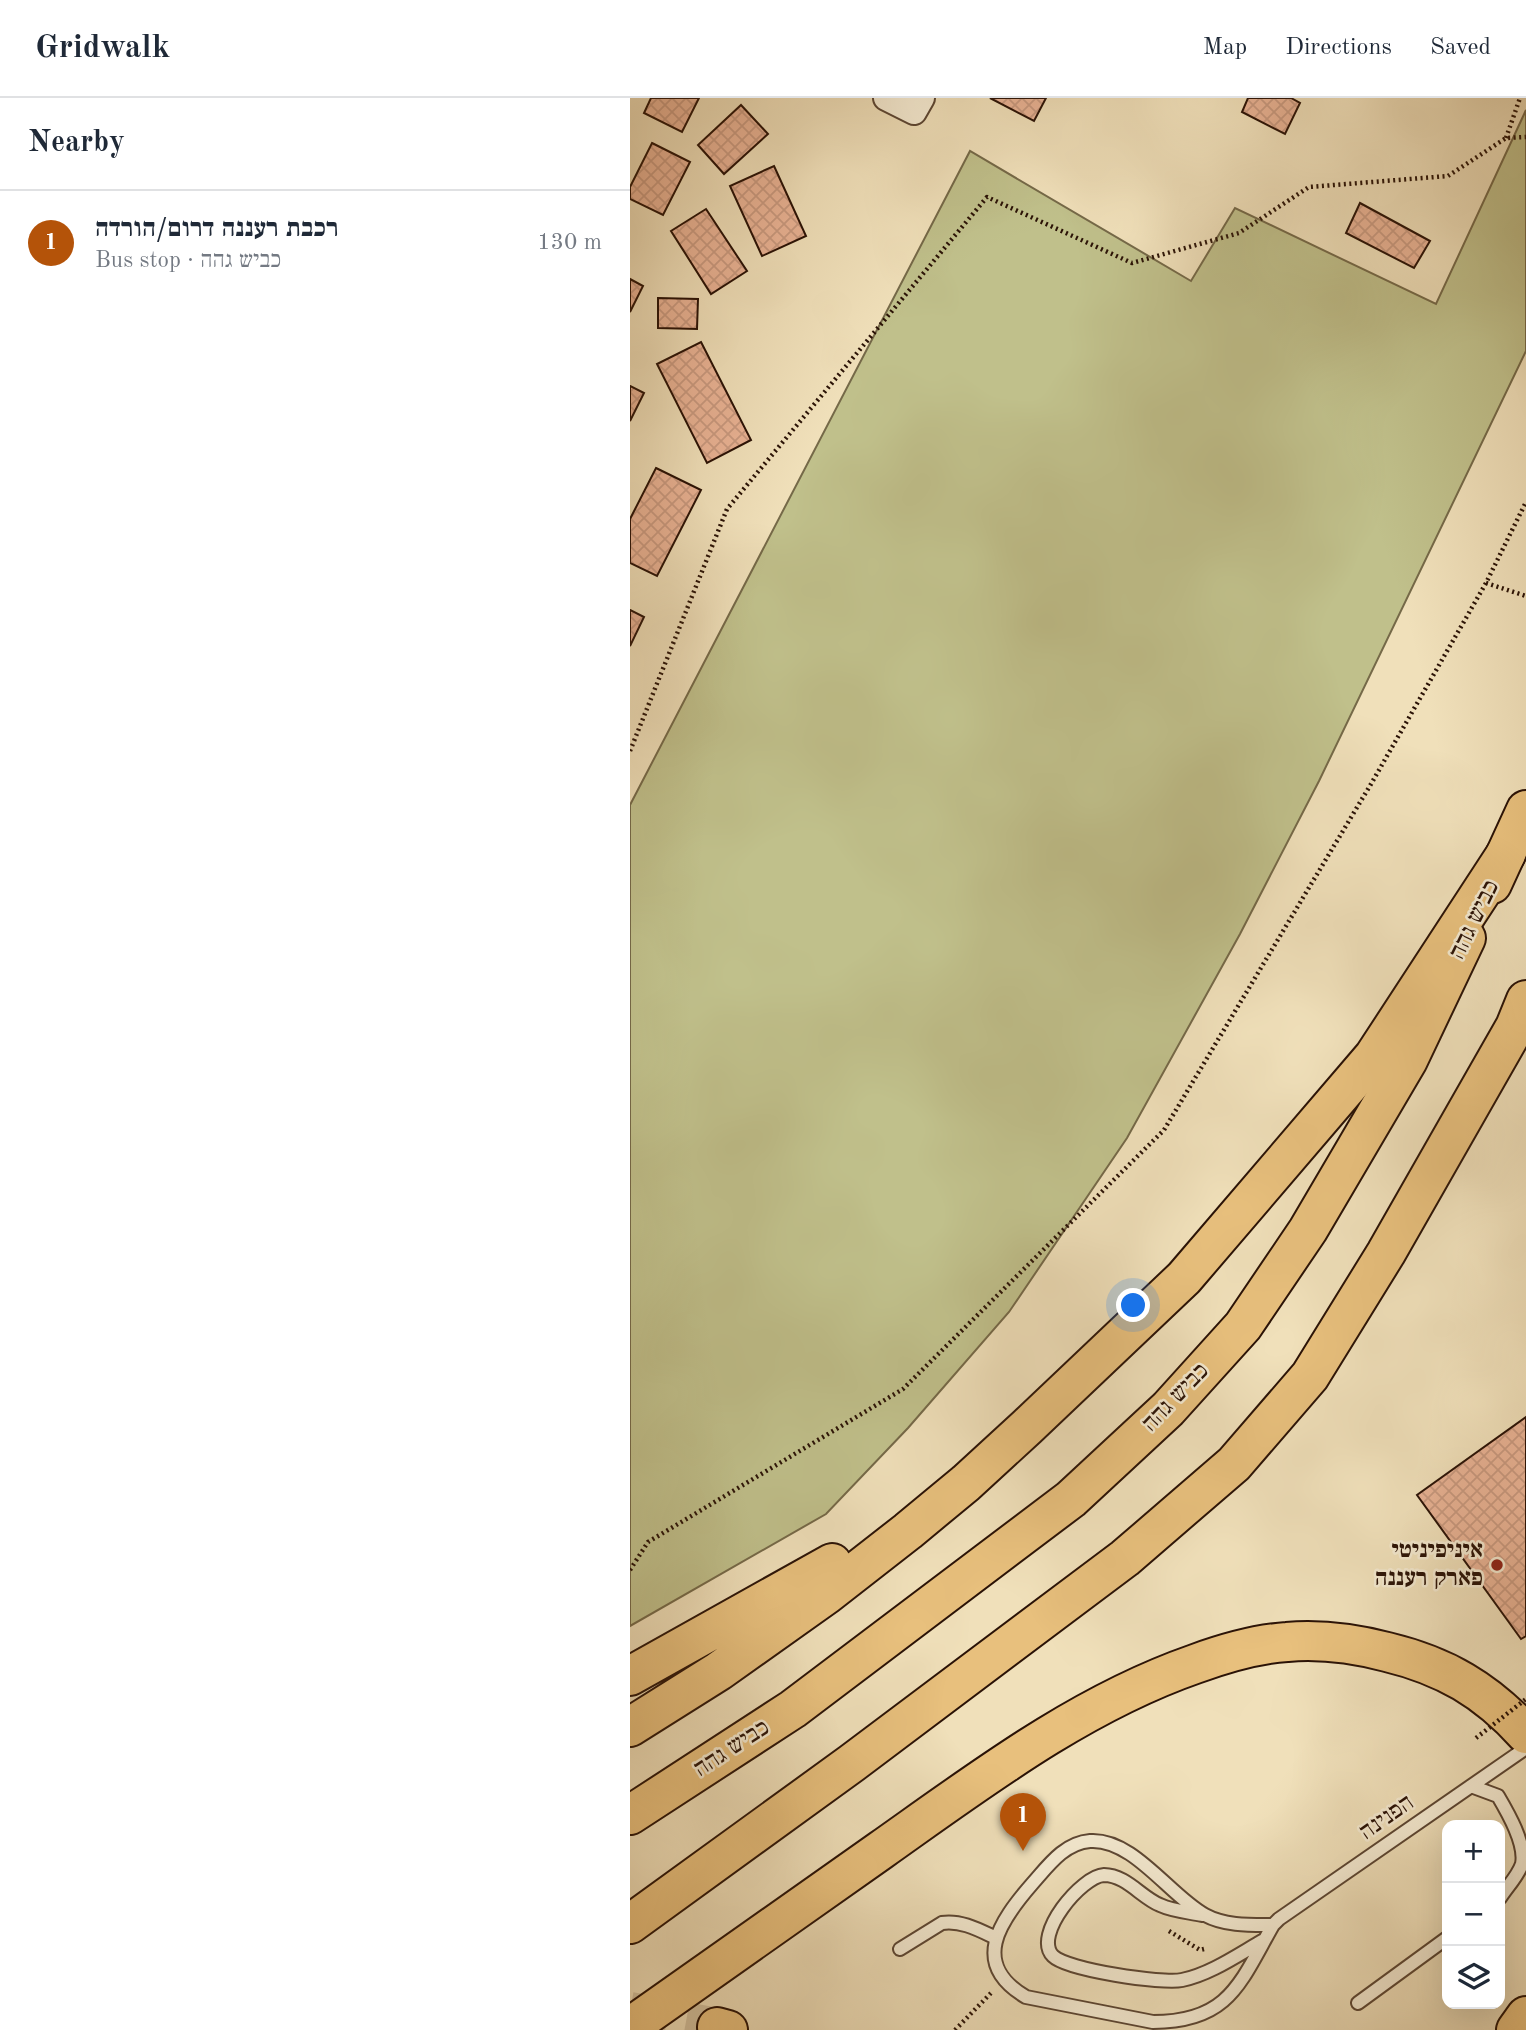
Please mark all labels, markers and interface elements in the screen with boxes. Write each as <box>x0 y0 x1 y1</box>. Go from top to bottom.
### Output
text: Gridwalk <box>35 32 170 65</box>
text: Map <box>1203 36 1247 60</box>
text: Directions <box>1285 36 1392 60</box>
text: Saved <box>1430 36 1491 60</box>
text: Nearby <box>28 128 125 158</box>
text: רכבת רעננה דרום/הורדה <box>95 216 339 242</box>
text: 1 <box>44 231 58 254</box>
text: 130 m <box>537 231 602 254</box>
text: Bus stop · כביש גהה <box>95 249 281 272</box>
street label: כביש גהה <box>1446 877 1504 963</box>
your location <box>1116 1288 1150 1322</box>
street label: כביש גהה <box>1138 1359 1214 1437</box>
place label: איניפיניטי פארק רעננה <box>1375 1539 1483 1591</box>
marker: איניפיניטי פארק רעננה <box>1489 1557 1505 1573</box>
street label: כביש גהה <box>690 1716 774 1782</box>
street label: הפנינה <box>1355 1791 1419 1845</box>
pin: 1 <box>1000 1793 1046 1851</box>
map controls <box>1442 1820 1505 2009</box>
button: + <box>1442 1820 1505 1883</box>
button: − <box>1442 1883 1505 1946</box>
button: layers <box>1442 1946 1505 2009</box>

